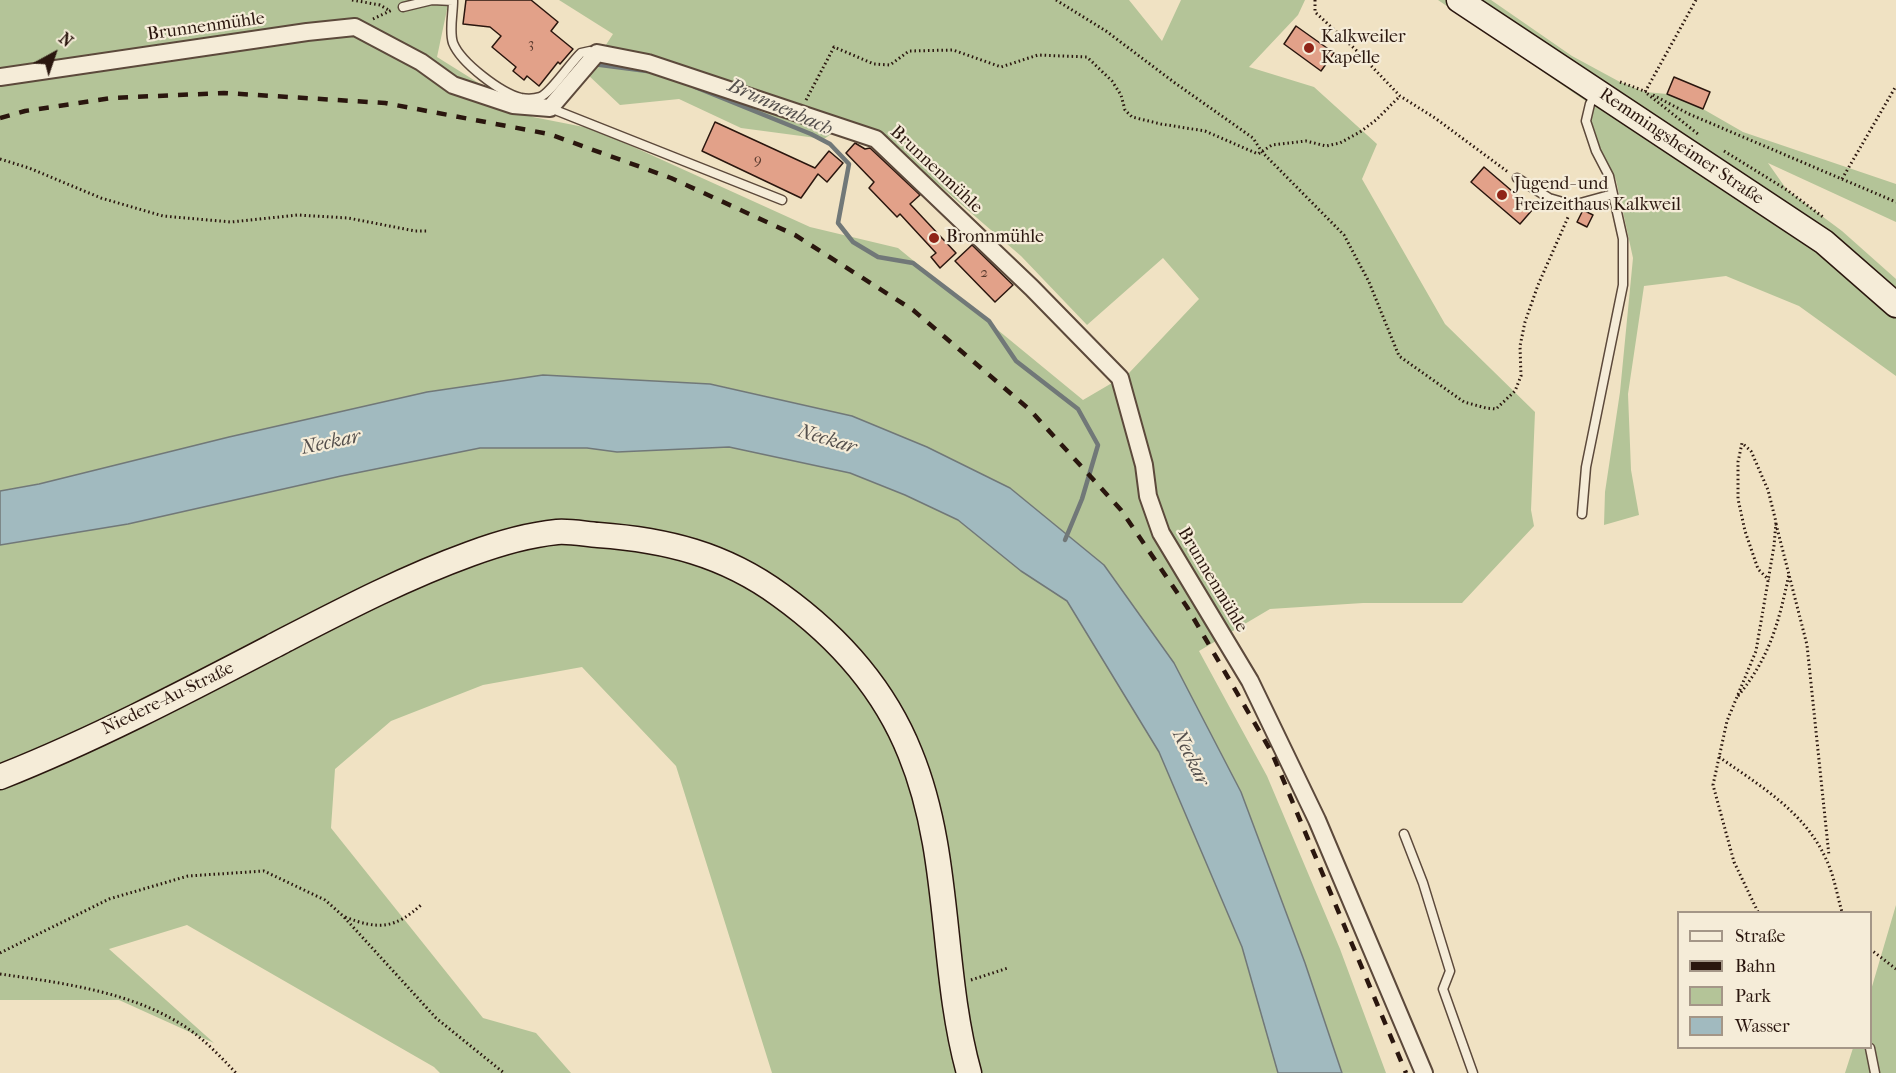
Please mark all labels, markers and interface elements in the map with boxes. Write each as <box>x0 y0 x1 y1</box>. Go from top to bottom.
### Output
street label: Brunnenmühle <box>146 8 266 46</box>
north arrow <box>24 24 84 84</box>
place label: Kalkweiler Kapelle <box>1321 27 1406 70</box>
text: N <box>55 29 77 51</box>
house number: 3 <box>528 35 534 53</box>
marker: Kalkweiler Kapelle <box>1302 41 1316 55</box>
water label: Brunnenbach <box>724 74 836 142</box>
street label: Remmingsheimer Straße <box>1595 84 1767 210</box>
street label: Brunnenmühle <box>885 122 987 218</box>
house number: 9 <box>754 151 762 169</box>
place label: Jugend- und Freizeithaus Kalkweil <box>1514 174 1681 216</box>
marker: Jugend- und Freizeithaus Kalkweil <box>1495 188 1509 202</box>
place label: Bronnmühle <box>946 227 1044 249</box>
marker: Bronnmühle <box>927 231 941 245</box>
house number: 2 <box>980 264 988 282</box>
water label: Neckar <box>795 420 859 460</box>
water label: Neckar <box>299 425 363 461</box>
street label: Brunnenmühle <box>1172 524 1252 636</box>
street label: Niedere-Au-Straße <box>98 658 238 740</box>
water label: Neckar <box>1166 726 1214 790</box>
legend <box>1677 911 1872 1049</box>
text: Straße <box>1735 926 1785 947</box>
text: Bahn <box>1735 956 1776 977</box>
text: Park <box>1735 986 1771 1007</box>
text: Wasser <box>1735 1016 1790 1037</box>

